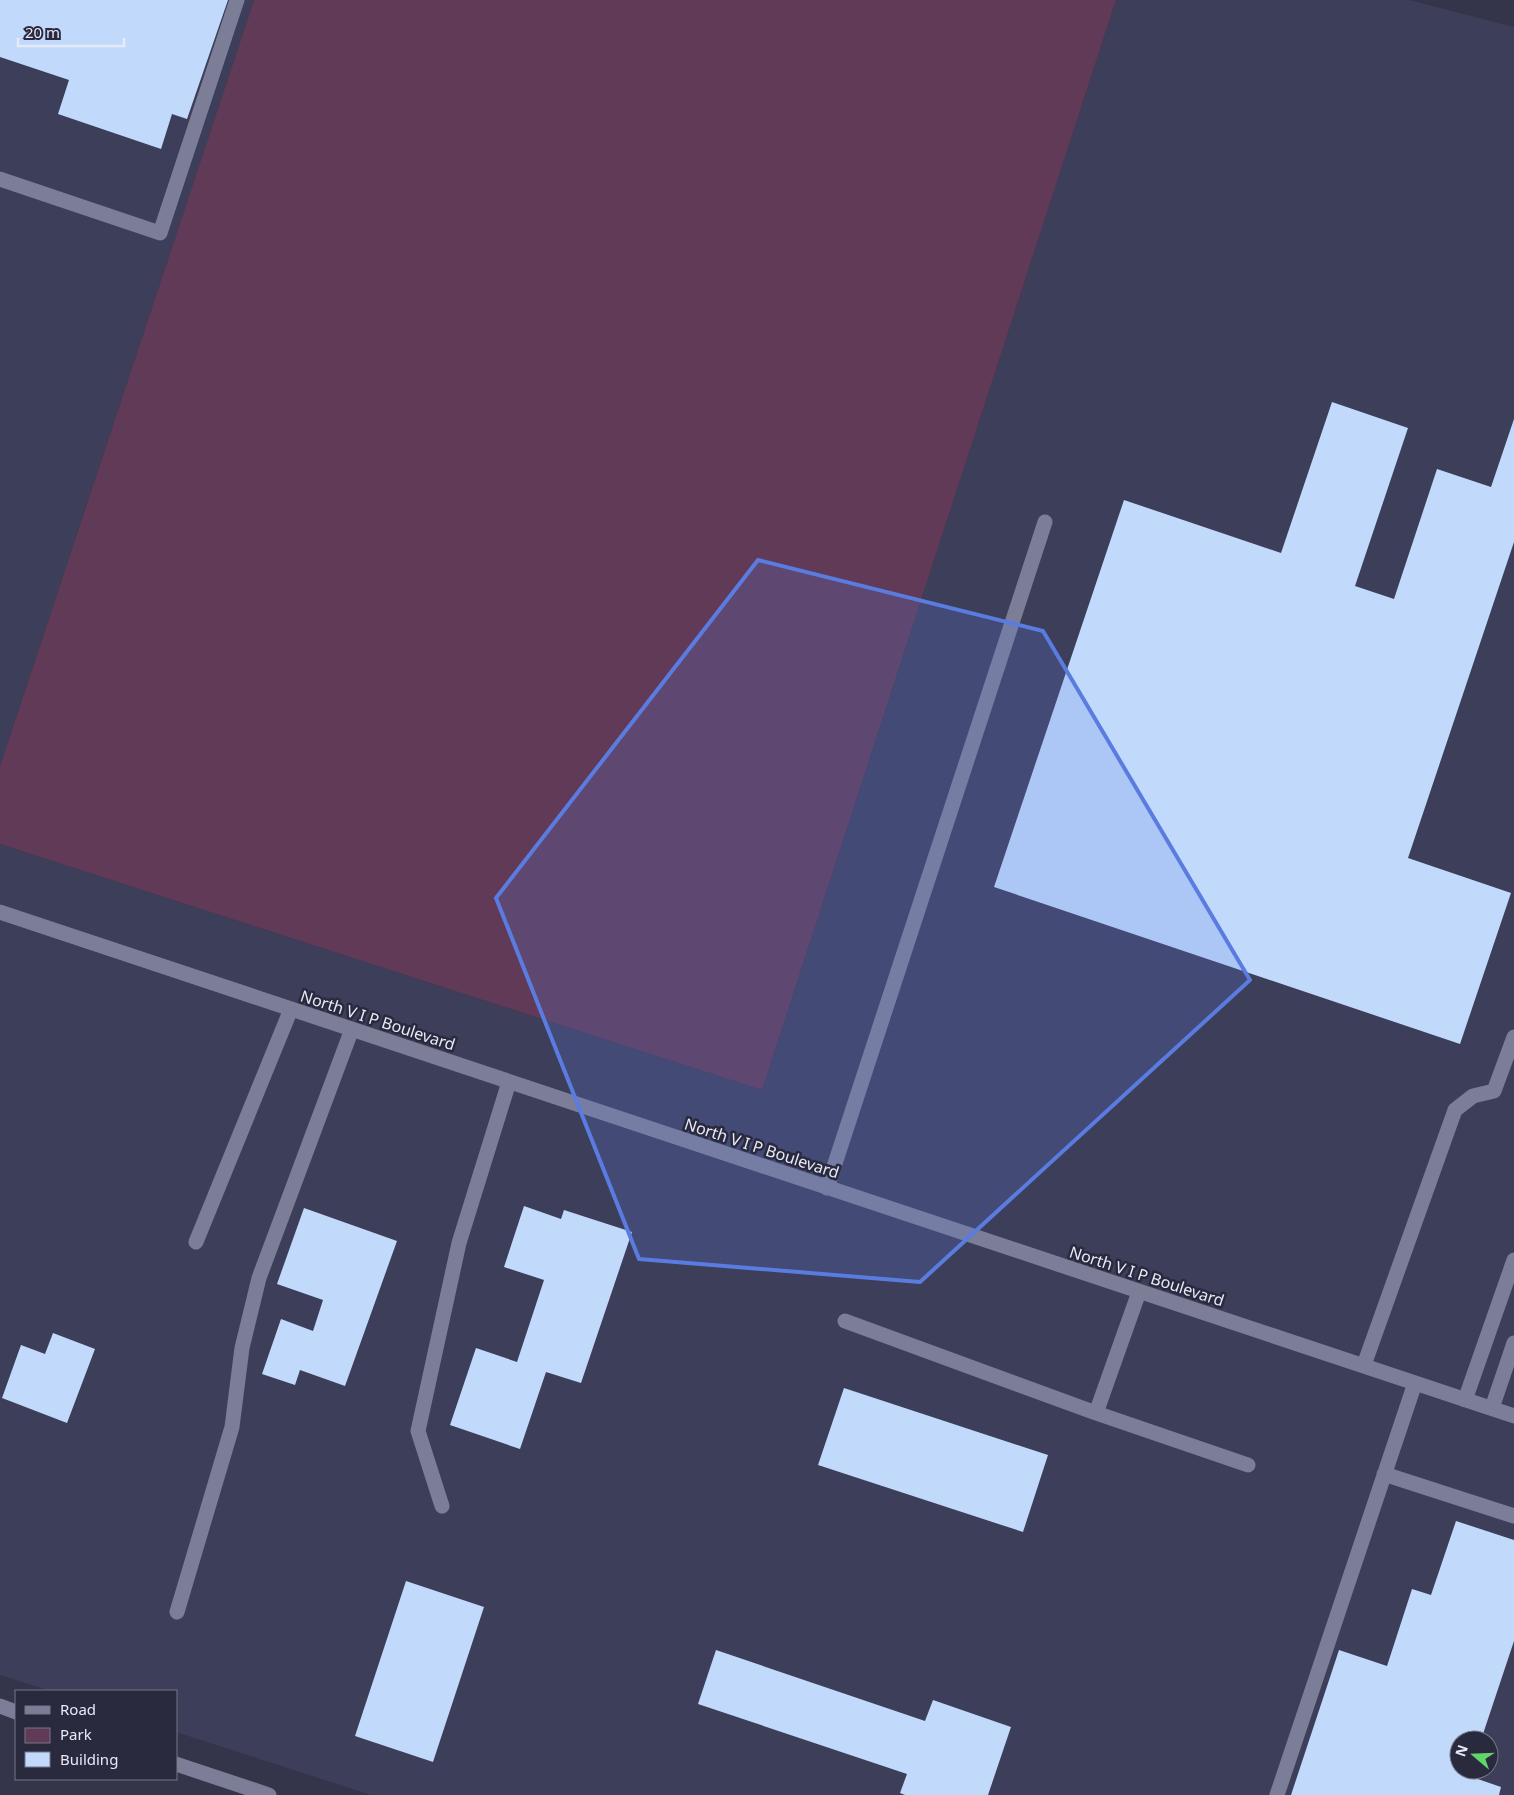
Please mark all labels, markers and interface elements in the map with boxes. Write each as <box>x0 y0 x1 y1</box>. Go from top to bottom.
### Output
scale bar <box>18 15 124 47</box>
text: 20 m <box>25 22 60 42</box>
street label: North V I P Boulevard <box>298 985 458 1055</box>
street label: North V I P Boulevard <box>682 1113 842 1183</box>
street label: North V I P Boulevard <box>1067 1241 1227 1311</box>
legend <box>15 1690 178 1780</box>
text: Road <box>60 1699 96 1719</box>
text: Park <box>60 1724 92 1744</box>
north arrow <box>1449 1730 1499 1780</box>
text: N <box>1450 1742 1472 1759</box>
text: Building <box>60 1749 118 1769</box>

